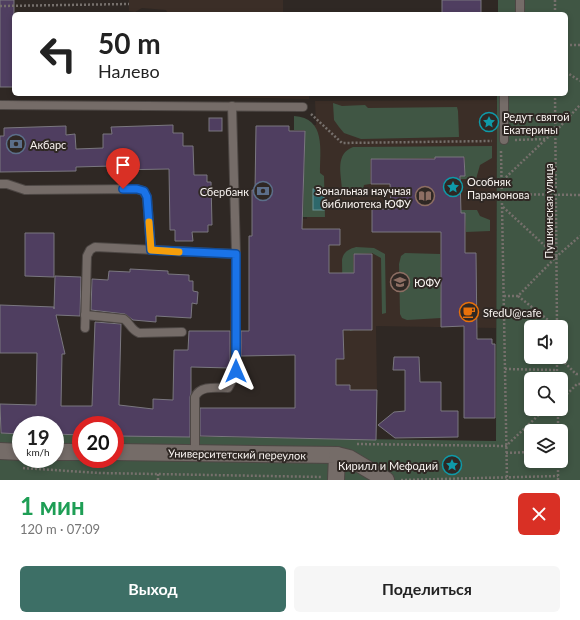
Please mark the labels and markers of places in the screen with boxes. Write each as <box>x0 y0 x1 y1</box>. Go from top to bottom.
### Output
place label: Редут святой Екатерины <box>503 110 570 136</box>
place icon: Редут святой Екатерины <box>478 111 500 133</box>
bank icon: Акбарс <box>5 133 27 155</box>
place label: Акбарс <box>30 138 66 151</box>
pin <box>106 148 140 189</box>
place label: Особняк Парамонова <box>467 175 529 201</box>
place icon: Особняк Парамонова <box>442 176 464 198</box>
bank icon: Сбербанк <box>252 180 274 202</box>
place label: Зональная научная библиотека ЮФУ <box>315 184 411 210</box>
place label: Сбербанк <box>200 185 249 198</box>
library icon: Зональная научная библиотека ЮФУ <box>414 185 436 207</box>
school or university icon: ЮФУ <box>389 271 411 293</box>
place label: ЮФУ <box>414 276 441 289</box>
cafe icon: SfedU@cafe <box>458 301 480 323</box>
place label: SfedU@cafe <box>483 306 542 319</box>
place icon: Кирилл и Мефодий <box>441 454 463 476</box>
place label: Кирилл и Мефодий <box>338 459 438 472</box>

